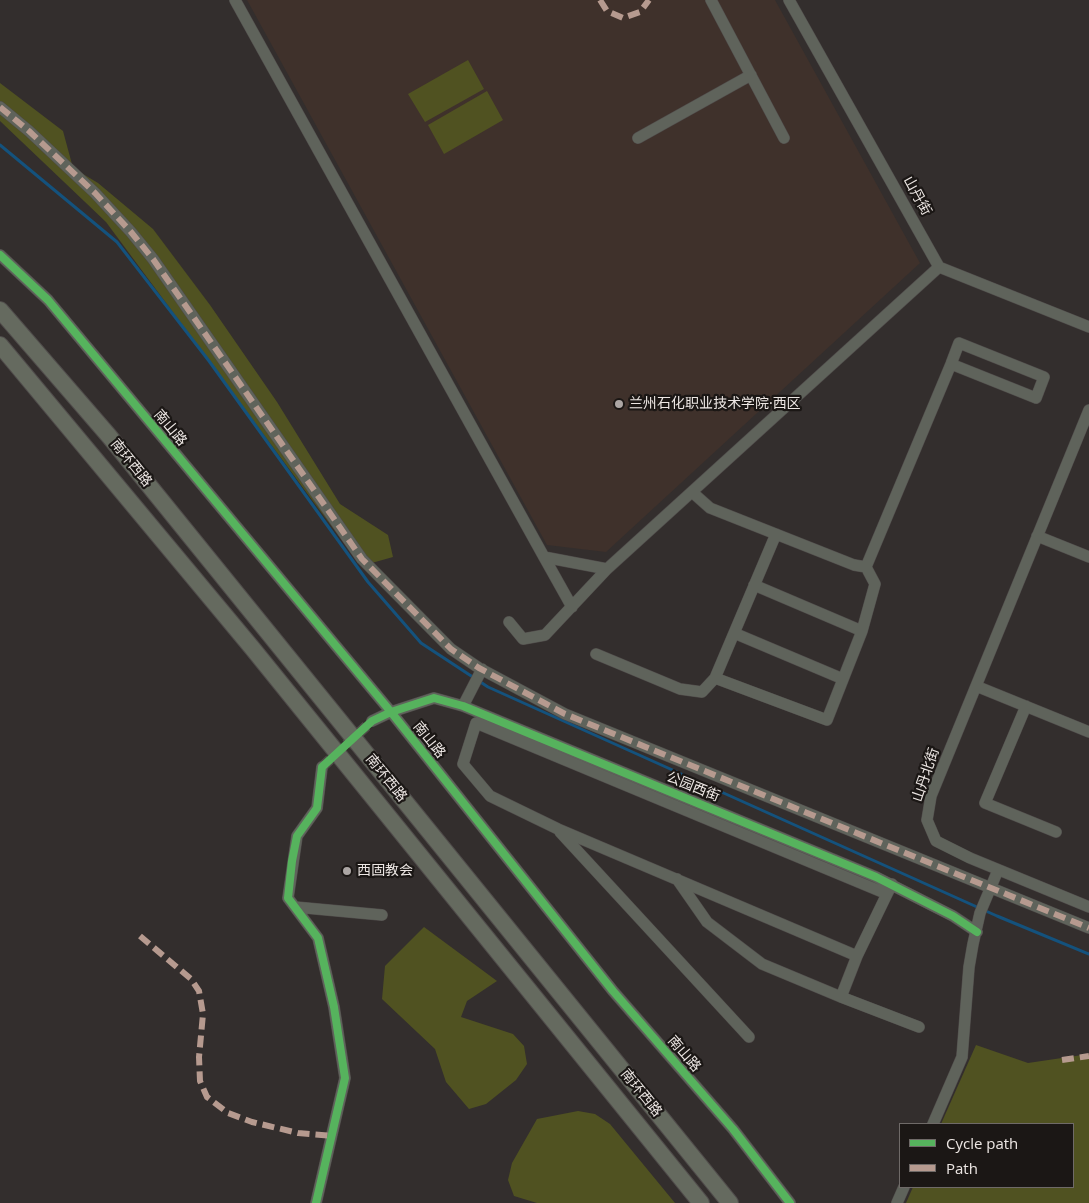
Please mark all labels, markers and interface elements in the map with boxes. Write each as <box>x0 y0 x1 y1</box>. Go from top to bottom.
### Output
street label: 山丹街 <box>899 174 935 218</box>
place label: 兰州石化职业技术学院·西区 <box>629 396 801 412</box>
marker: 兰州石化职业技术学院·西区 <box>613 398 625 410</box>
street label: 南山路 <box>150 407 190 449</box>
street label: 南环西路 <box>107 436 155 490</box>
street label: 南山路 <box>409 718 449 762</box>
street label: 山丹北街 <box>909 746 943 804</box>
street label: 南环西路 <box>362 751 410 805</box>
street label: 公园西街 <box>664 769 722 805</box>
place label: 西固教会 <box>357 863 413 879</box>
marker: 西固教会 <box>341 865 353 877</box>
street label: 南山路 <box>664 1033 704 1075</box>
street label: 南环西路 <box>617 1066 665 1120</box>
legend <box>899 1123 1074 1188</box>
text: Cycle path <box>946 1133 1018 1153</box>
text: Path <box>946 1158 978 1178</box>

